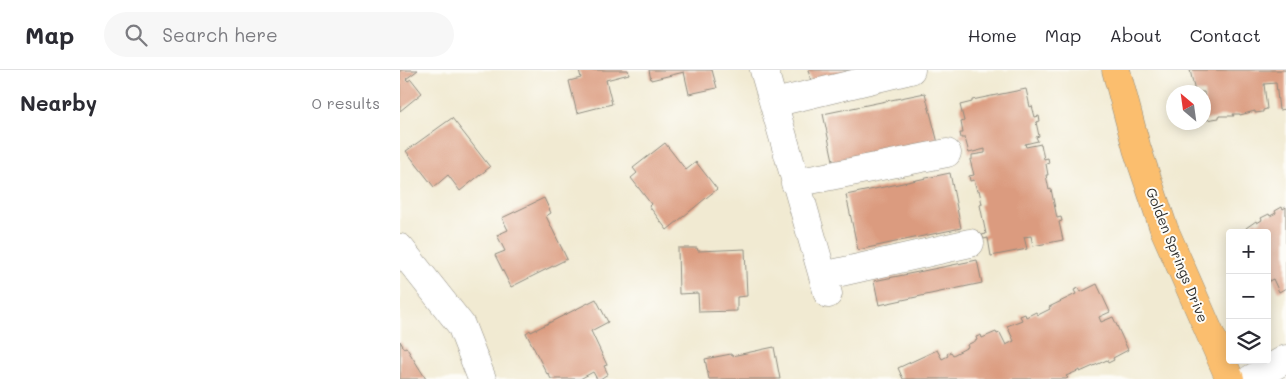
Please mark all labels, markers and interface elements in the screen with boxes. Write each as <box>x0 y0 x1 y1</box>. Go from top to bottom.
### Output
search box <box>104 12 454 57</box>
text: Map <box>25 19 74 50</box>
icon: search <box>122 21 150 49</box>
text: Search here <box>162 22 278 47</box>
text: Home <box>968 23 1017 47</box>
text: Map <box>1045 23 1081 47</box>
text: About <box>1109 23 1162 47</box>
text: Contact <box>1190 23 1261 47</box>
north arrow <box>1166 85 1211 130</box>
text: Nearby <box>20 89 97 116</box>
text: 0 results <box>312 92 380 113</box>
street label: Golden Springs Drive <box>1142 185 1213 325</box>
map controls <box>1226 229 1271 364</box>
button: + <box>1226 229 1271 274</box>
button: − <box>1226 274 1271 319</box>
button: layers <box>1226 319 1271 364</box>

